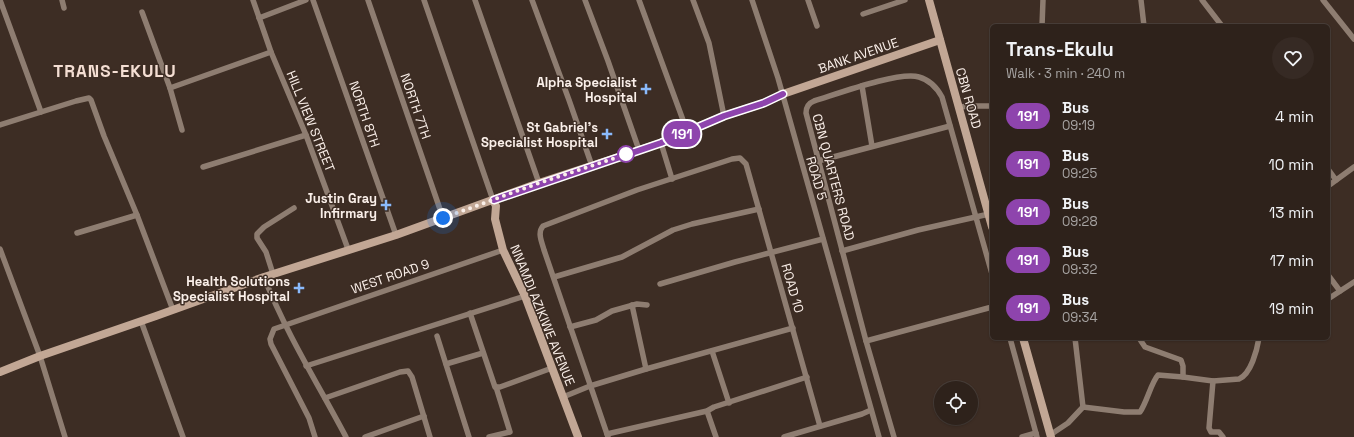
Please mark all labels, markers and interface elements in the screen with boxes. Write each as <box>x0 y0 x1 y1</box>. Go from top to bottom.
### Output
street label: BANK AVENUE <box>816 34 901 77</box>
text: Trans-Ekulu <box>1006 37 1114 62</box>
button: heart <box>1272 37 1314 79</box>
district label: TRANS-EKULU <box>53 60 177 82</box>
text: Walk · 3 min · 240 m <box>1006 65 1125 82</box>
street label: CBN ROAD <box>952 66 985 131</box>
street label: HILL VIEW STREET <box>283 68 339 175</box>
street label: NORTH 7TH <box>396 71 435 141</box>
place label: Alpha Specialist Hospital <box>536 74 637 106</box>
street label: NORTH 8TH <box>345 79 384 150</box>
marker: Alpha Specialist Hospital <box>640 83 652 95</box>
text: Bus <box>1062 98 1089 117</box>
text: 191 <box>1017 107 1039 125</box>
text: 4 min <box>1275 107 1314 126</box>
street label: CBN QUARTERS ROAD <box>808 112 859 242</box>
text: 09:19 <box>1062 117 1095 134</box>
place label: St Gabriel's Specialist Hospital <box>481 119 598 151</box>
line badge: 191 <box>659 121 705 147</box>
text: 191 <box>671 125 693 143</box>
marker: St Gabriel's Specialist Hospital <box>601 128 613 140</box>
unlabelled marker <box>617 145 635 163</box>
text: Bus <box>1062 146 1089 165</box>
street label: ROAD 5 <box>802 154 831 202</box>
text: 191 <box>1017 155 1039 173</box>
text: 10 min <box>1268 155 1314 174</box>
text: 09:25 <box>1062 165 1097 182</box>
place label: Justin Gray Infirmary <box>305 190 377 222</box>
text: Bus <box>1062 194 1089 213</box>
marker: Justin Gray Infirmary <box>380 199 392 211</box>
text: 191 <box>1017 203 1039 221</box>
text: 13 min <box>1269 203 1314 222</box>
your location <box>433 208 453 228</box>
text: 09:28 <box>1062 213 1098 230</box>
street label: NNAMDI AZIKIWE AVENUE <box>506 242 579 388</box>
text: Bus <box>1062 242 1089 261</box>
text: 191 <box>1017 251 1039 269</box>
text: 17 min <box>1270 251 1314 270</box>
street label: WEST ROAD 9 <box>349 255 432 298</box>
street label: ROAD 10 <box>777 261 808 315</box>
text: 09:32 <box>1062 261 1097 278</box>
place label: Health Solutions Specialist Hospital <box>173 273 290 305</box>
marker: Health Solutions Specialist Hospital <box>293 282 305 294</box>
text: Bus <box>1062 290 1089 309</box>
text: 191 <box>1017 299 1039 317</box>
text: 19 min <box>1269 299 1314 318</box>
text: 09:34 <box>1062 309 1098 326</box>
map controls <box>934 381 978 425</box>
button: locate <box>934 381 978 425</box>

